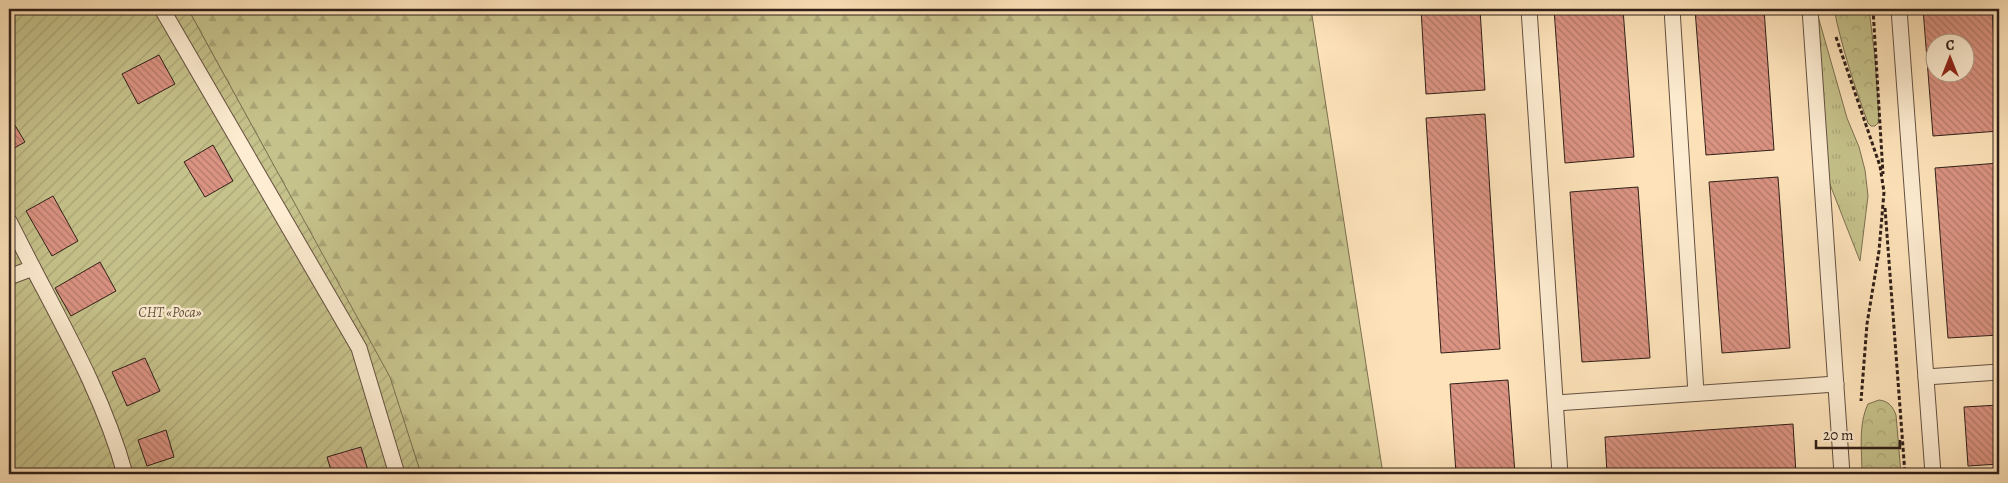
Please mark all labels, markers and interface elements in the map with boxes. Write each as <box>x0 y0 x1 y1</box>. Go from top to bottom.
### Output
north arrow <box>1926 32 1976 82</box>
text: С <box>1946 36 1955 55</box>
park label: СНТ «Роса» <box>138 303 202 322</box>
scale bar <box>1816 418 1899 450</box>
text: 20 m <box>1823 425 1854 445</box>

